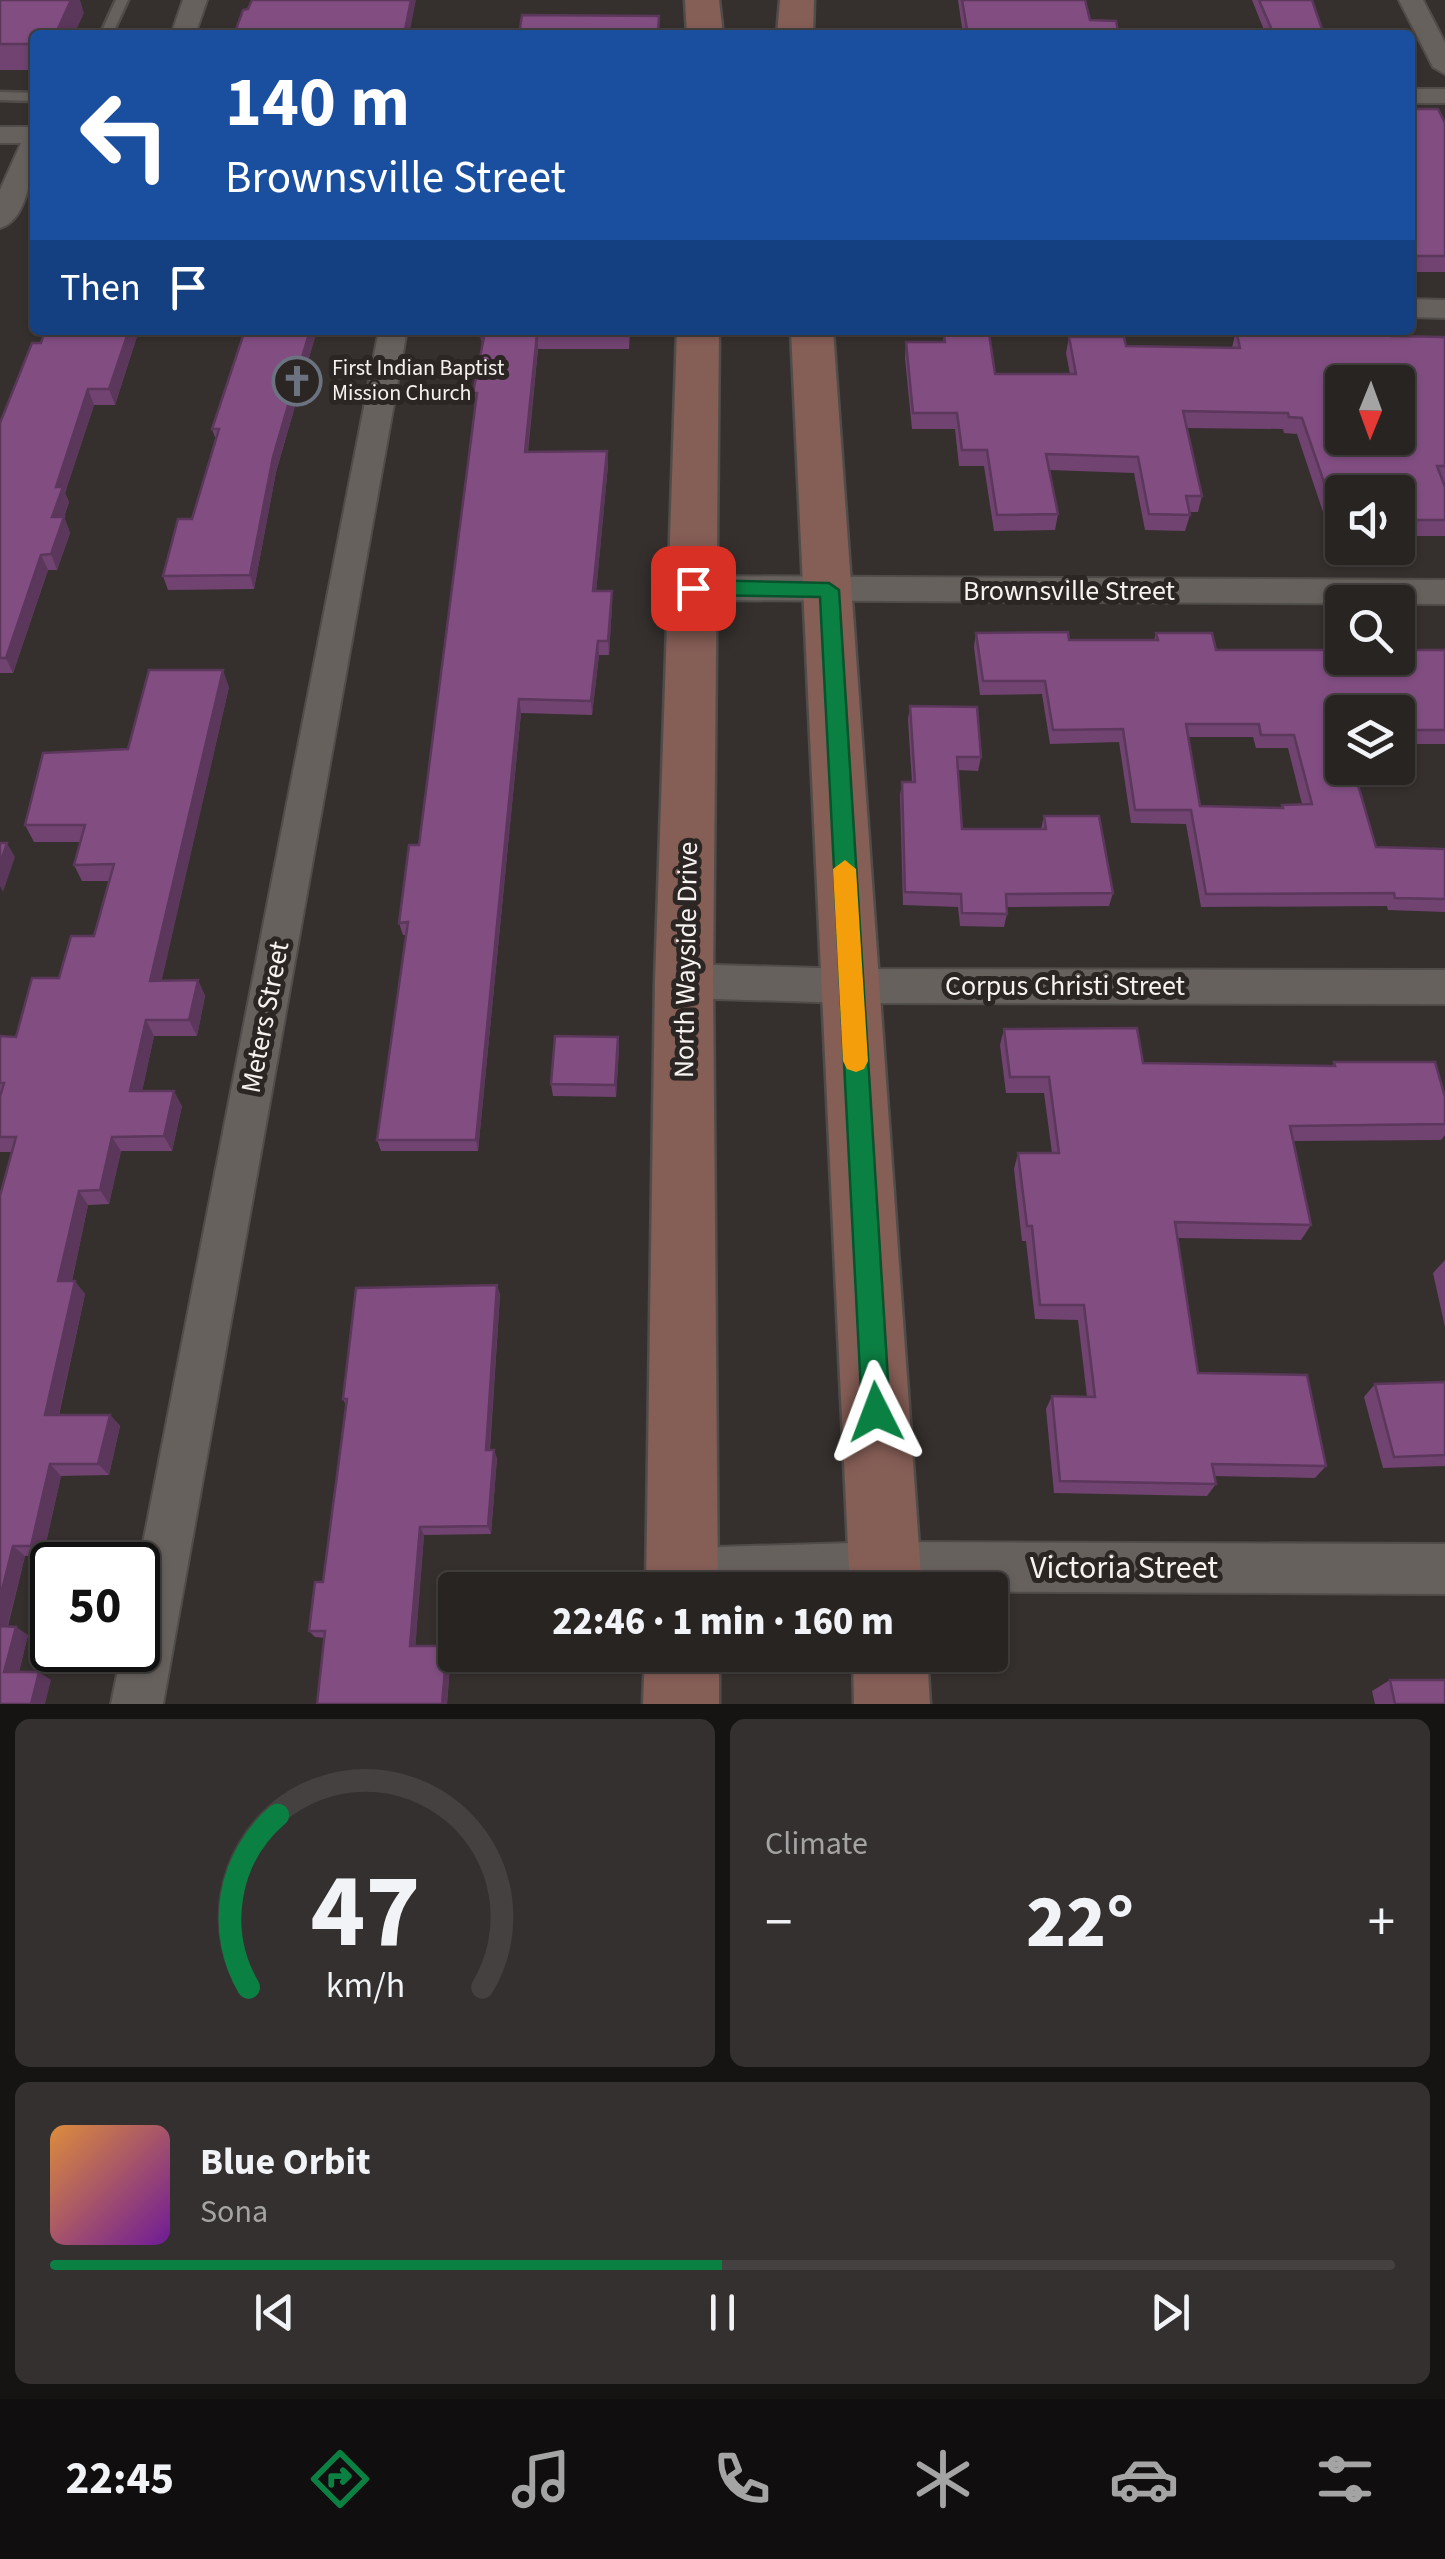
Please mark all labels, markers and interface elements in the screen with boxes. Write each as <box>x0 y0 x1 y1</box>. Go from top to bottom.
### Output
text: 140 m <box>225 53 410 153</box>
icon: left <box>60 70 190 200</box>
text: Brownsville Street <box>225 146 566 210</box>
icon: arrive <box>161 260 216 315</box>
text: Then <box>60 261 141 315</box>
place label: First Indian Baptist Mission Church <box>332 352 505 409</box>
church icon: First Indian Baptist Mission Church <box>271 355 323 407</box>
north arrow <box>1325 365 1415 455</box>
map controls <box>1325 365 1415 785</box>
button: sound <box>1325 475 1415 565</box>
pin <box>651 546 736 631</box>
icon: arrive <box>666 561 721 616</box>
street label: Brownsville Street <box>963 571 1176 611</box>
button: search <box>1325 585 1415 675</box>
button: layers <box>1325 695 1415 785</box>
street label: North Wayside Drive <box>664 841 708 1079</box>
street label: Meters Street <box>231 937 299 1096</box>
street label: Corpus Christi Street <box>945 966 1186 1006</box>
position arrow <box>824 1360 928 1464</box>
speed limit sign: 50 <box>30 1542 160 1672</box>
street label: Victoria Street <box>1030 1545 1218 1591</box>
text: 22:46 · 1 min · 160 m <box>552 1595 894 1649</box>
text: Climate <box>765 1821 868 1867</box>
text: 47 <box>310 1839 420 1987</box>
text: 22° <box>1026 1869 1134 1976</box>
text: − <box>765 1884 792 1962</box>
text: + <box>1368 1884 1395 1962</box>
text: km/h <box>325 1960 405 2011</box>
text: Blue Orbit <box>200 2135 371 2189</box>
text: Sona <box>200 2189 268 2235</box>
icon: previous <box>247 2285 302 2340</box>
icon: pause <box>695 2285 750 2340</box>
icon: next <box>1143 2285 1198 2340</box>
icon: directions <box>305 2444 375 2514</box>
icon: music <box>506 2444 576 2514</box>
icon: phone <box>707 2444 777 2514</box>
icon: climate <box>908 2444 978 2514</box>
icon: car <box>1109 2444 1179 2514</box>
icon: filters <box>1310 2444 1380 2514</box>
text: 22:45 <box>65 2447 174 2511</box>

